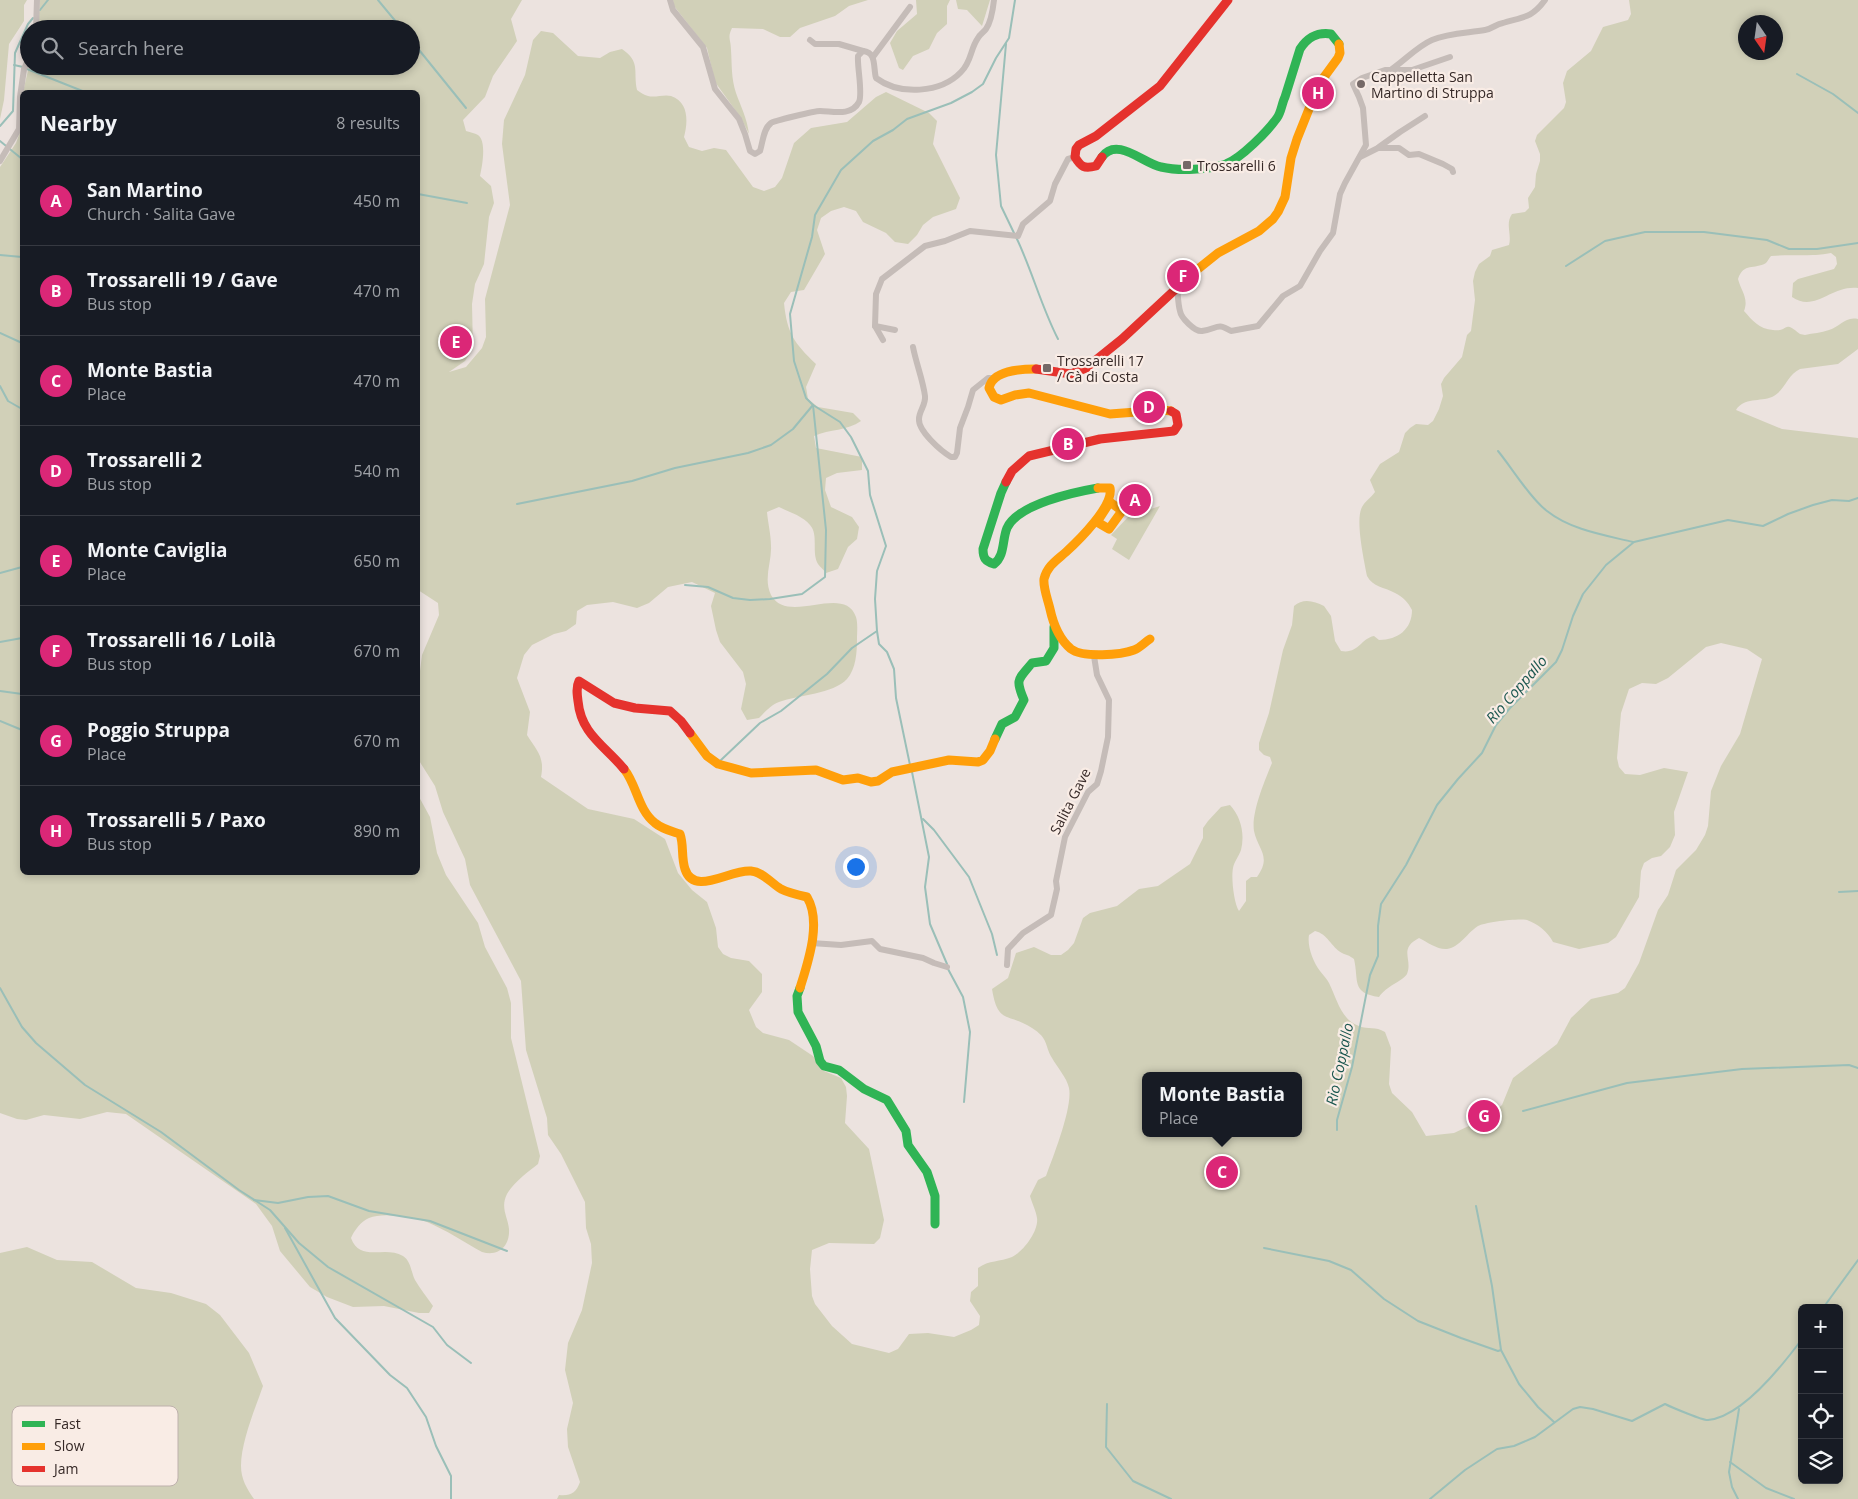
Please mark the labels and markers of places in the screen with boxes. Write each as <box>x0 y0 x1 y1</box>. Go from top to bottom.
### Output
place label: Cappelletta San Martino di Struppa <box>1371 67 1494 102</box>
pin: H <box>1302 74 1334 112</box>
marker: Cappelletta San Martino di Struppa <box>1355 78 1367 90</box>
place label: Trossarelli 6 <box>1197 156 1276 175</box>
marker: Trossarelli 6 <box>1181 159 1193 171</box>
pin: F <box>1167 257 1199 295</box>
pin: E <box>440 323 472 361</box>
place label: Trossarelli 17 / Cà di Costa <box>1057 351 1144 386</box>
marker: Trossarelli 17 / Cà di Costa <box>1041 362 1053 374</box>
pin: D <box>1133 388 1165 426</box>
pin: B <box>1052 425 1084 463</box>
pin: A <box>1119 481 1151 519</box>
pin: G <box>1468 1097 1500 1135</box>
pin: C <box>1206 1153 1238 1191</box>

